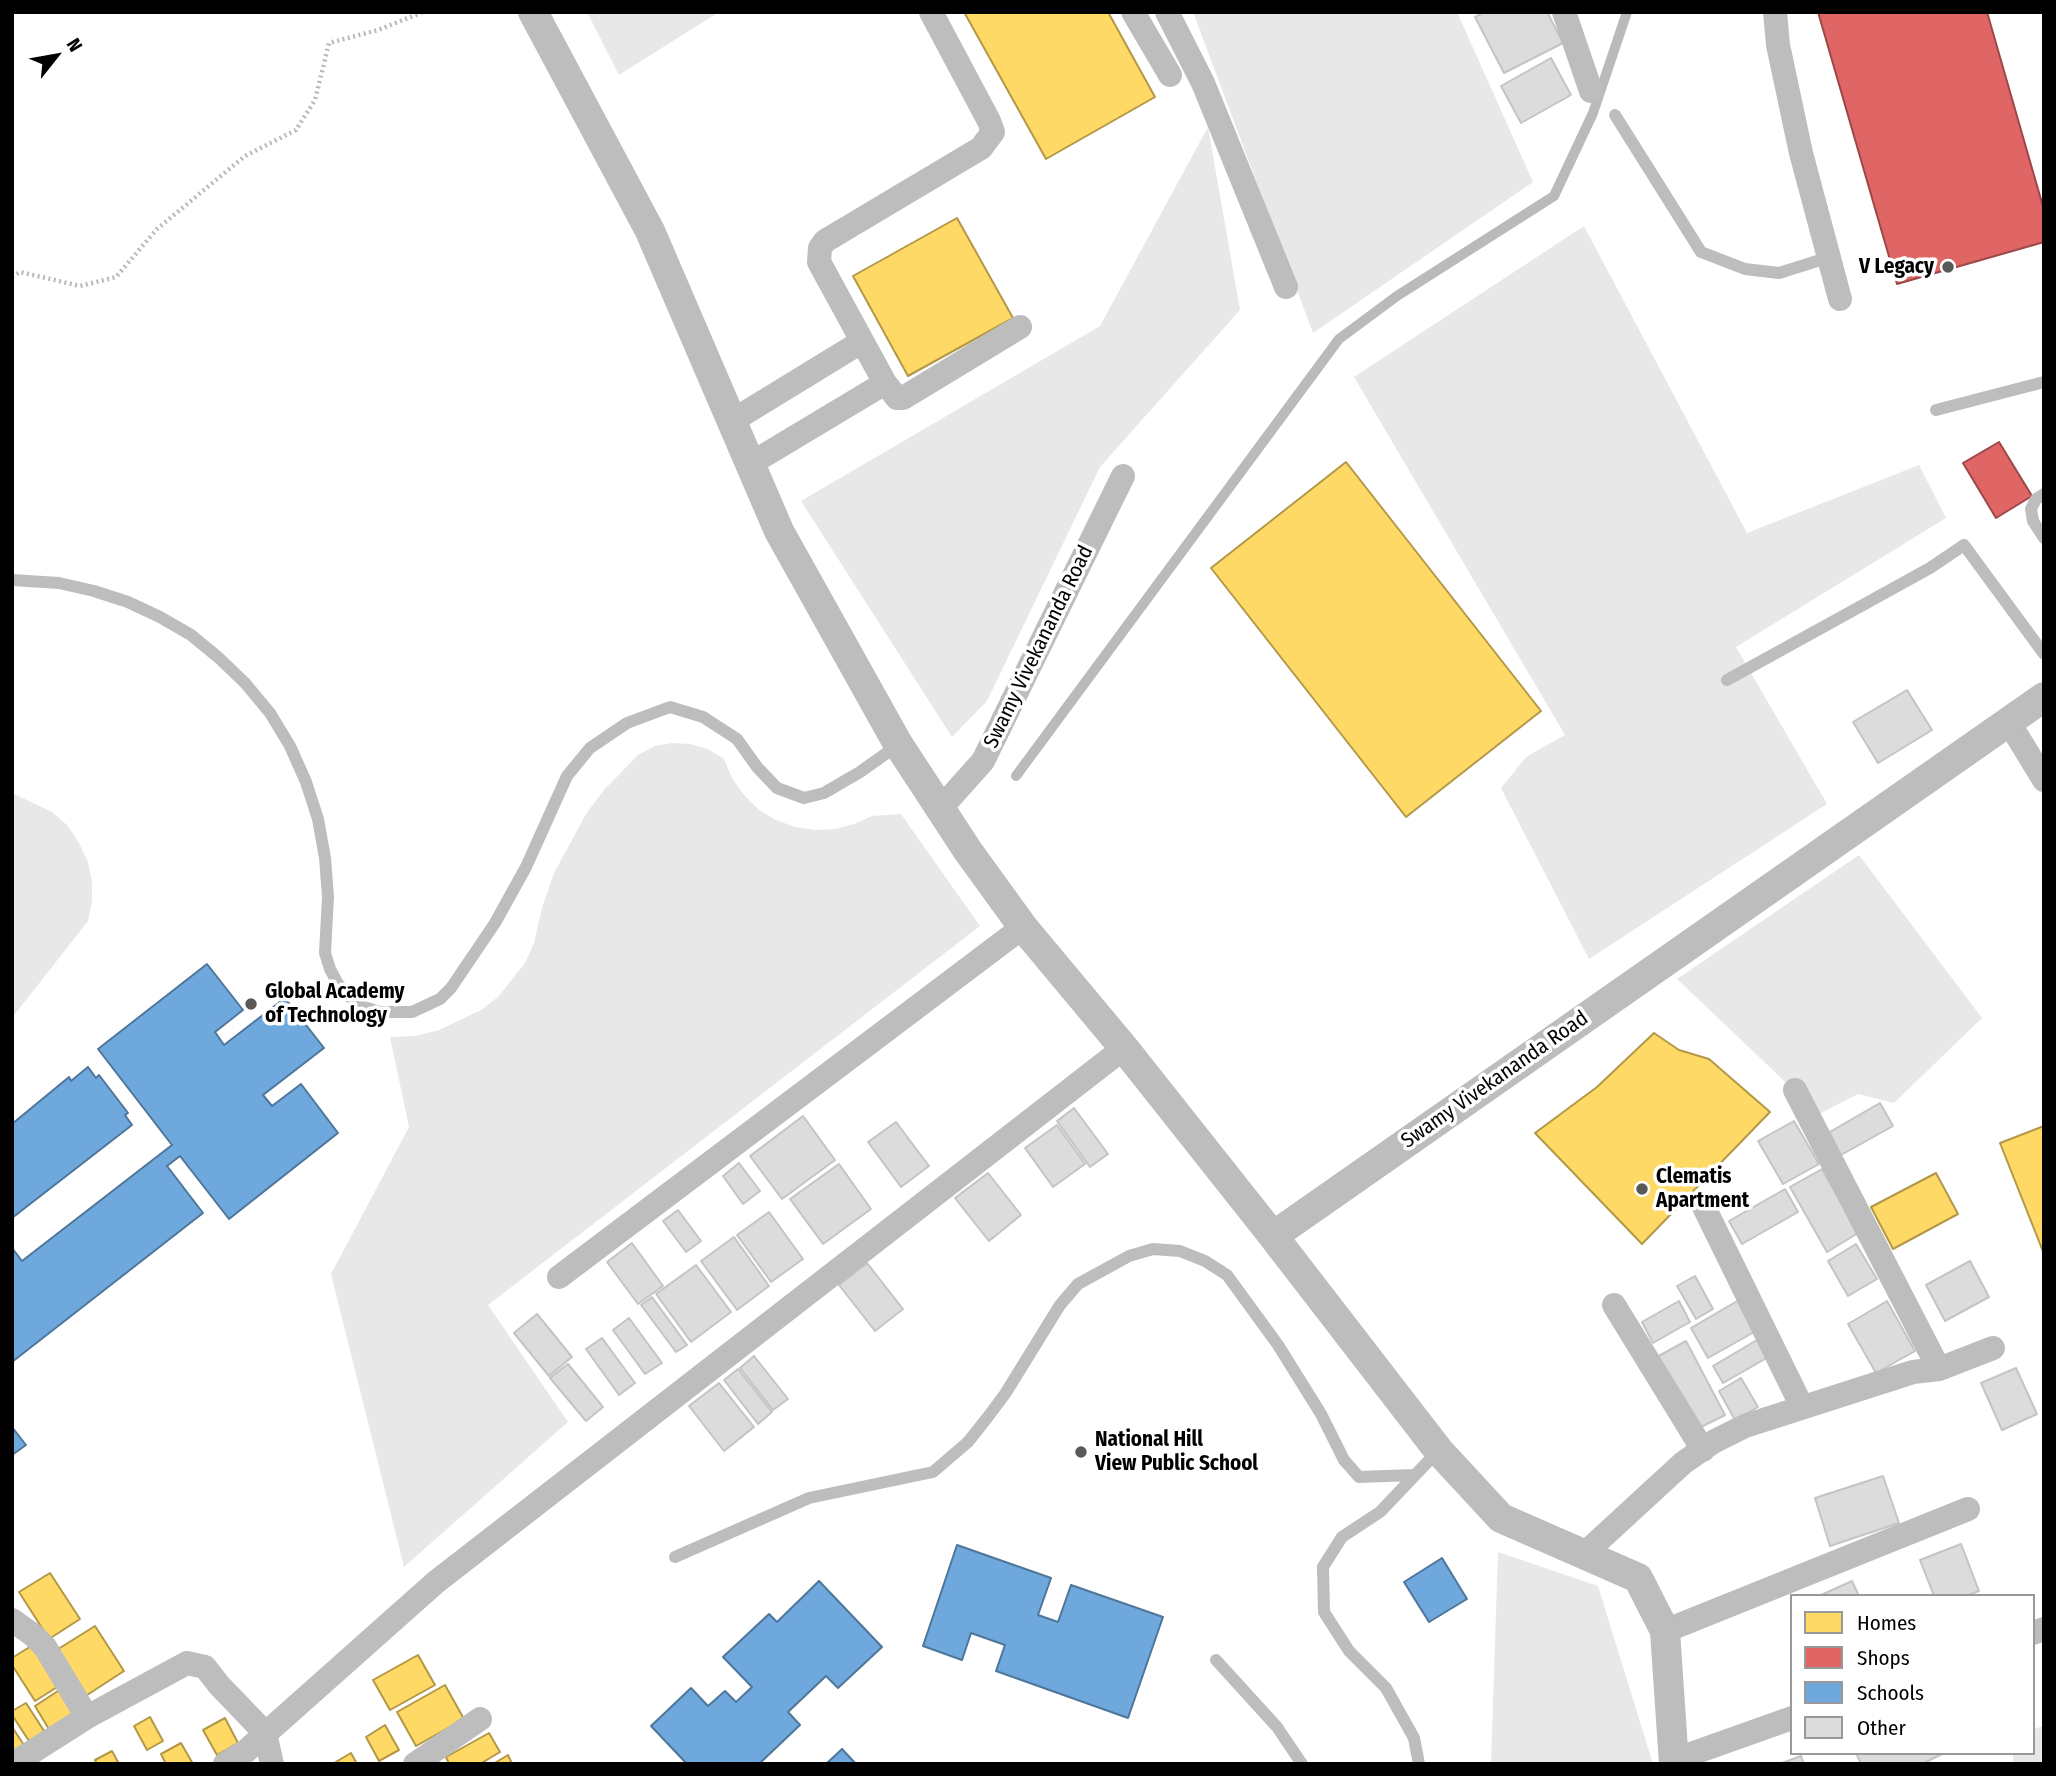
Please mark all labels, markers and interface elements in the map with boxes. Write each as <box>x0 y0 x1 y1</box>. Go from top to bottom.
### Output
north arrow <box>21 21 91 91</box>
text: N <box>62 34 87 56</box>
place label: V Legacy <box>1859 254 1934 280</box>
marker: V Legacy <box>1940 259 1956 275</box>
street label: Swamy Vivekananda Road <box>979 542 1099 752</box>
place label: Global Academy of Technology <box>265 979 405 1029</box>
marker: Global Academy of Technology <box>243 996 259 1012</box>
street label: Swamy Vivekananda Road <box>1397 1006 1593 1154</box>
place label: Clematis Apartment <box>1656 1164 1749 1214</box>
marker: Clematis Apartment <box>1634 1181 1650 1197</box>
place label: National Hill View Public School <box>1095 1427 1258 1477</box>
marker: National Hill View Public School <box>1073 1444 1089 1460</box>
legend <box>1790 1594 2035 1755</box>
text: Homes <box>1857 1610 1916 1636</box>
text: Shops <box>1857 1645 1910 1671</box>
text: Schools <box>1857 1680 1924 1706</box>
text: Other <box>1857 1715 1906 1741</box>

